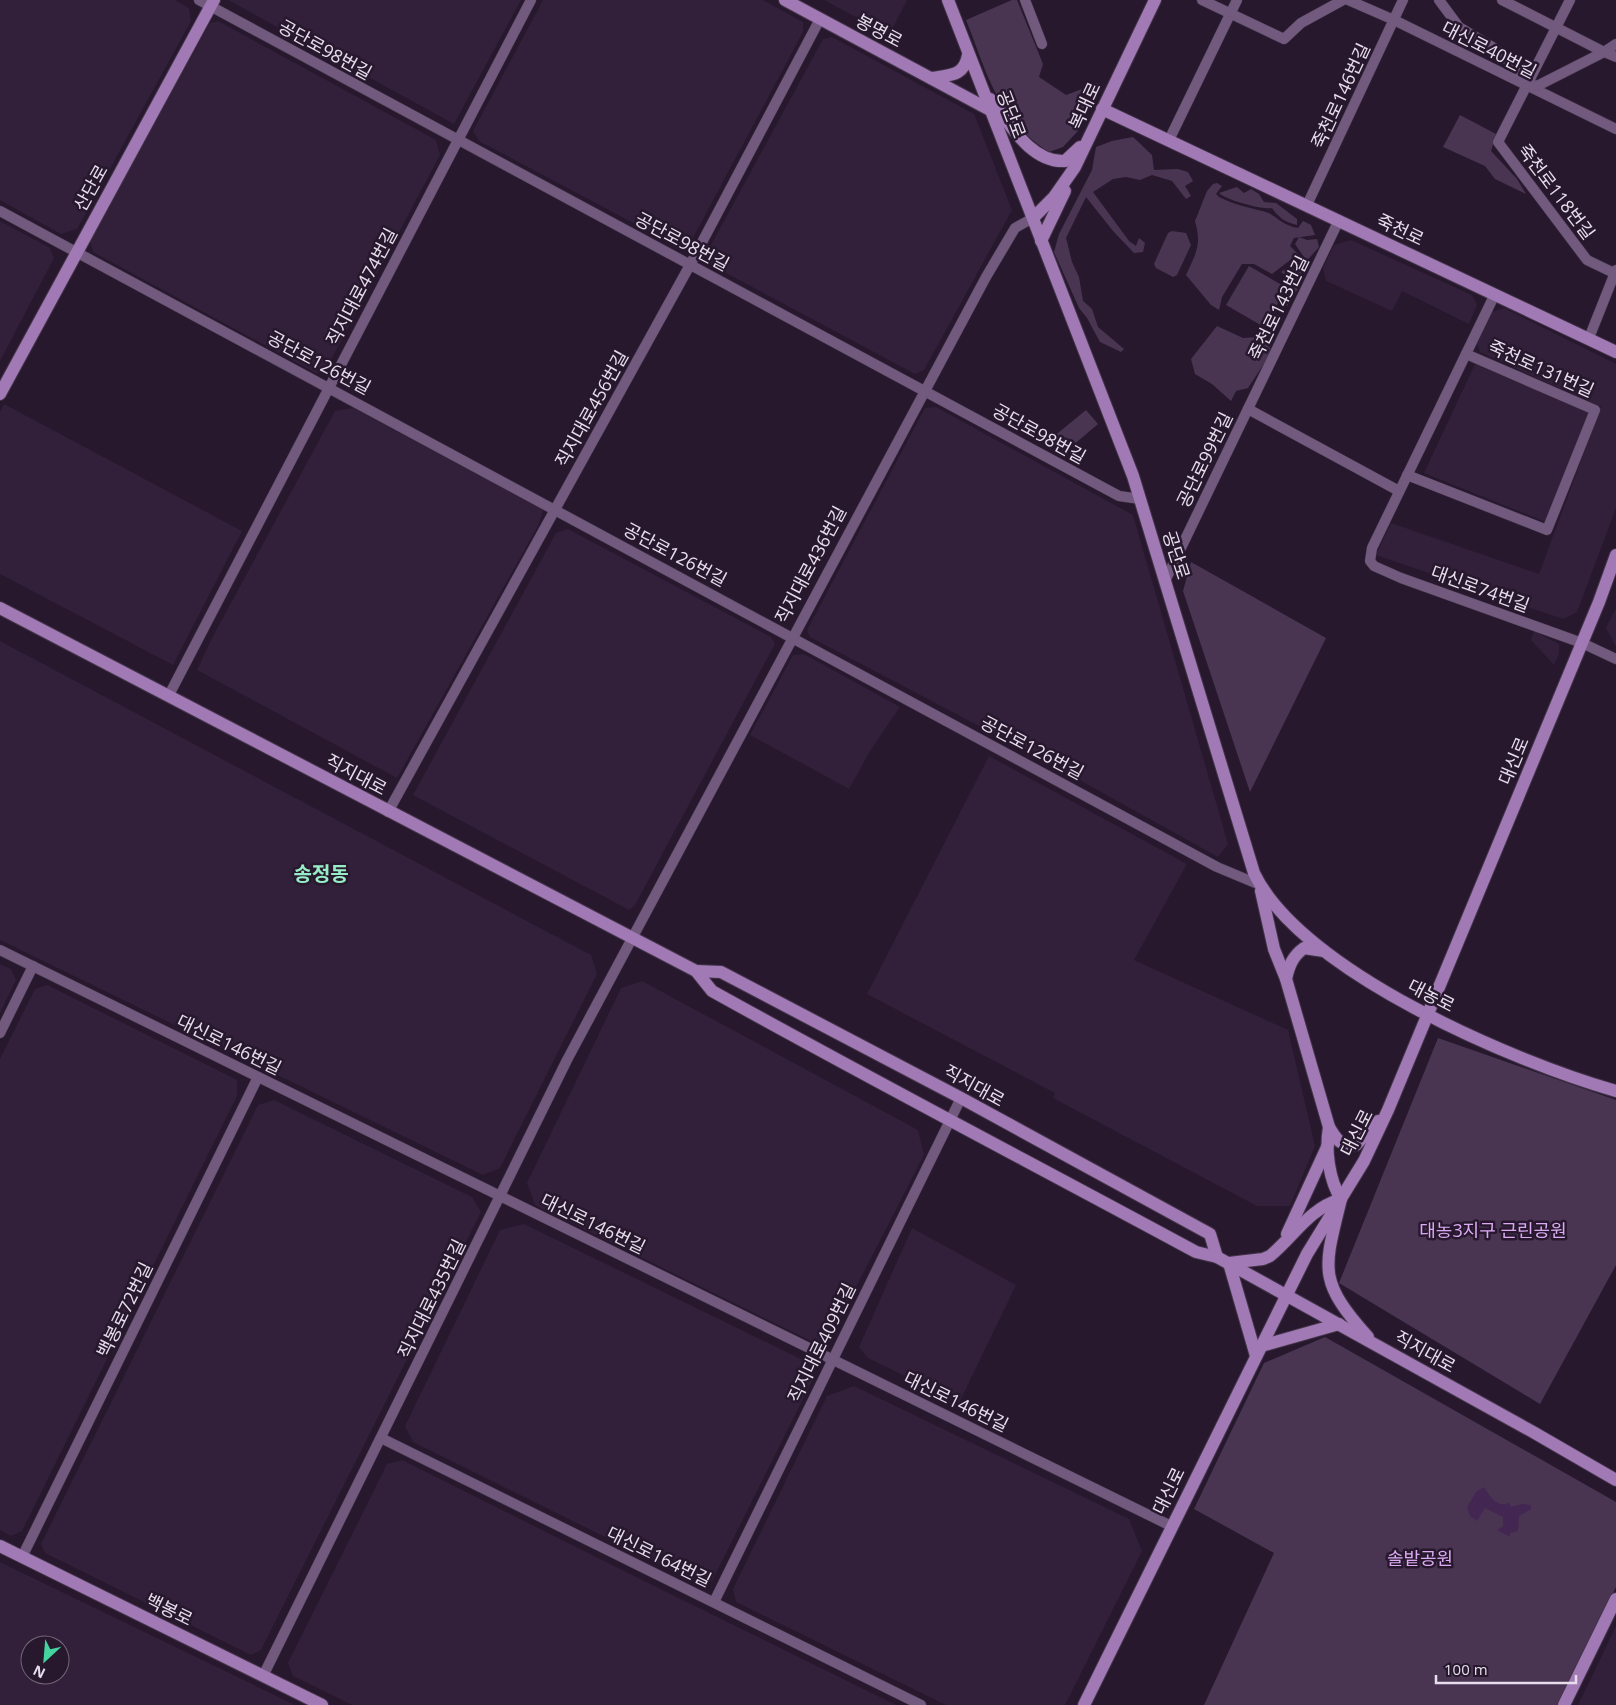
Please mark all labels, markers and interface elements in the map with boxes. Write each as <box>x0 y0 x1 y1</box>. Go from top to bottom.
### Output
street label: 봉명로 <box>852 8 907 52</box>
street label: 공단로98번길 <box>274 14 377 85</box>
street label: 대신로40번길 <box>1438 15 1541 83</box>
street label: 죽천로146번길 <box>1305 39 1375 152</box>
street label: 복대로 <box>1063 78 1105 133</box>
street label: 공단로 <box>992 86 1032 141</box>
street label: 죽천로118번길 <box>1513 139 1601 244</box>
street label: 산단로 <box>68 160 113 215</box>
street label: 공단로98번길 <box>631 206 734 276</box>
street label: 죽천로 <box>1373 208 1428 250</box>
street label: 직지대로474번길 <box>320 223 402 350</box>
street label: 죽천로143번길 <box>1242 251 1314 364</box>
street label: 공단로126번길 <box>264 325 375 399</box>
street label: 죽천로131번길 <box>1485 334 1598 402</box>
street label: 직지대로456번길 <box>549 346 633 471</box>
street label: 공단로98번길 <box>988 398 1091 469</box>
street label: 공단로99번길 <box>1171 408 1238 511</box>
street label: 직지대로436번길 <box>769 501 851 628</box>
street label: 공단로126번길 <box>620 517 731 591</box>
street label: 공단로 <box>1158 527 1196 582</box>
street label: 대신로74번길 <box>1428 559 1533 617</box>
street label: 공단로126번길 <box>977 710 1088 784</box>
street label: 대신로 <box>1492 733 1534 788</box>
street label: 직지대로 <box>322 748 391 800</box>
district label: 송정동 <box>293 860 349 887</box>
street label: 대농로 <box>1404 973 1459 1017</box>
street label: 대신로146번길 <box>173 1008 286 1080</box>
street label: 직지대로 <box>940 1059 1009 1112</box>
street label: 대신로 <box>1334 1105 1378 1160</box>
street label: 대신로146번길 <box>537 1187 650 1259</box>
park label: 대농3지구 근린공원 <box>1419 1218 1567 1242</box>
street label: 직지대로435번길 <box>392 1235 470 1362</box>
street label: 백봉로72번길 <box>91 1258 158 1361</box>
street label: 직지대로409번길 <box>782 1279 860 1406</box>
street label: 직지대로 <box>1391 1325 1460 1378</box>
street label: 대신로146번길 <box>900 1365 1013 1437</box>
street label: 대신로 <box>1146 1463 1190 1518</box>
street label: 대신로164번길 <box>603 1520 716 1592</box>
park label: 솔밭공원 <box>1387 1546 1453 1570</box>
street label: 백봉로 <box>142 1587 197 1631</box>
north arrow <box>20 1635 70 1685</box>
scale bar <box>1436 1652 1576 1684</box>
text: 100 m <box>1444 1659 1488 1679</box>
text: N <box>30 1661 48 1683</box>

